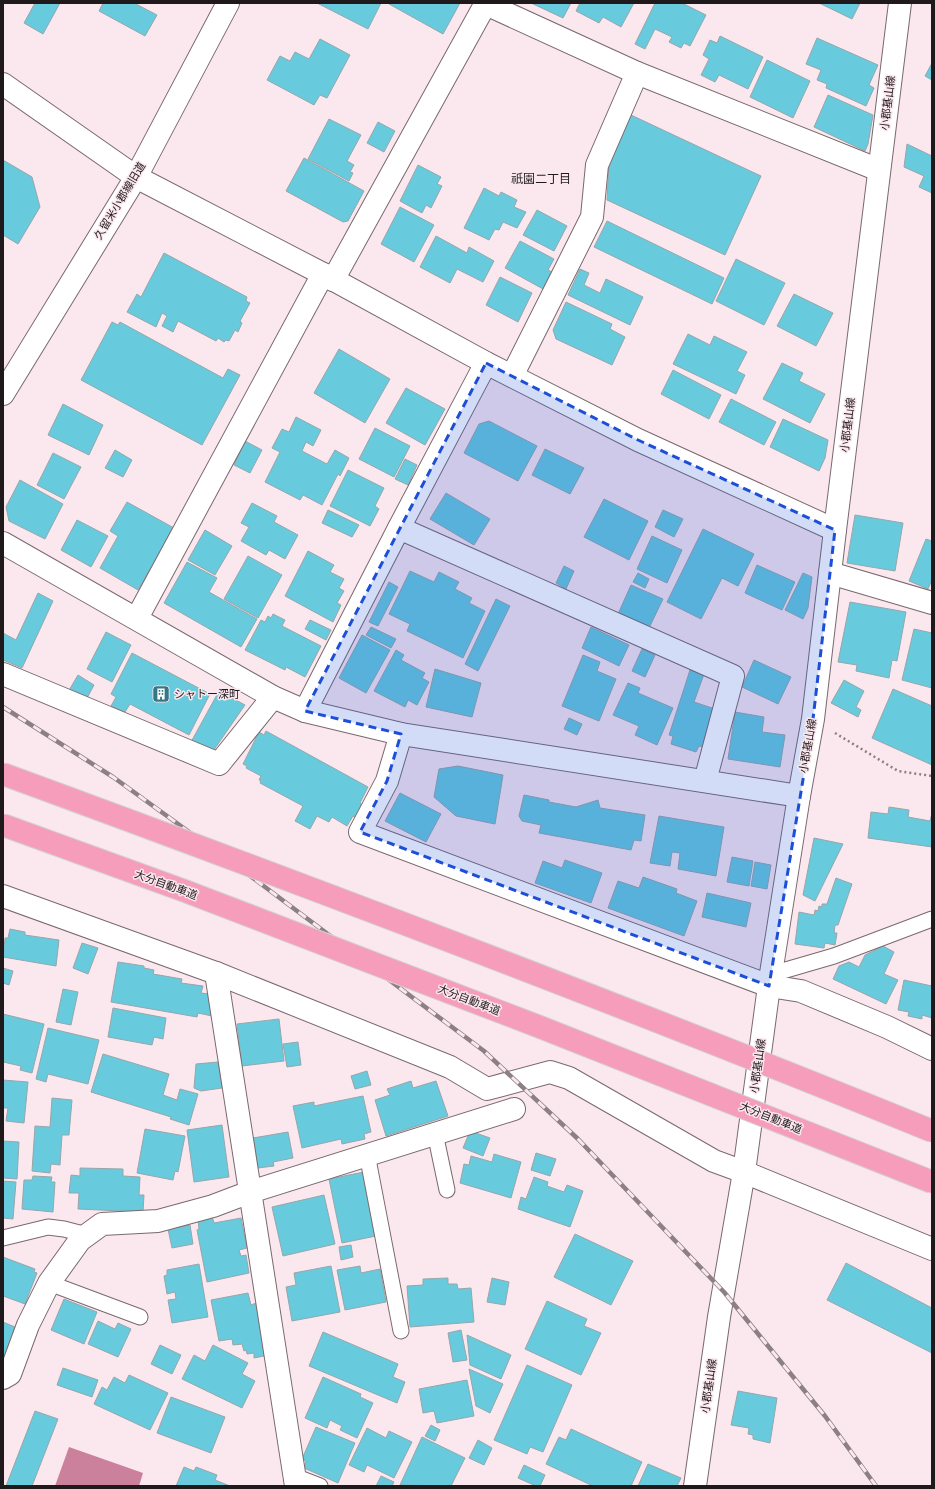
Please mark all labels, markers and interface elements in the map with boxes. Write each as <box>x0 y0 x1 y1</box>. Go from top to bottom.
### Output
street label: 小郡基山線 <box>878 75 898 131</box>
street label: 久留米小郡線旧道 <box>92 160 148 242</box>
district label: 祇園二丁目 <box>511 172 571 186</box>
street label: 小郡基山線 <box>838 397 858 453</box>
building icon: シャトー深町 <box>151 684 171 704</box>
place label: シャトー深町 <box>174 688 240 701</box>
street label: 小郡基山線 <box>797 718 819 774</box>
street label: 大分自動車道 <box>133 868 199 902</box>
street label: 大分自動車道 <box>436 982 502 1018</box>
street label: 小郡基山線 <box>748 1038 768 1094</box>
street label: 大分自動車道 <box>738 1100 804 1136</box>
street label: 小郡基山線 <box>699 1358 719 1414</box>

